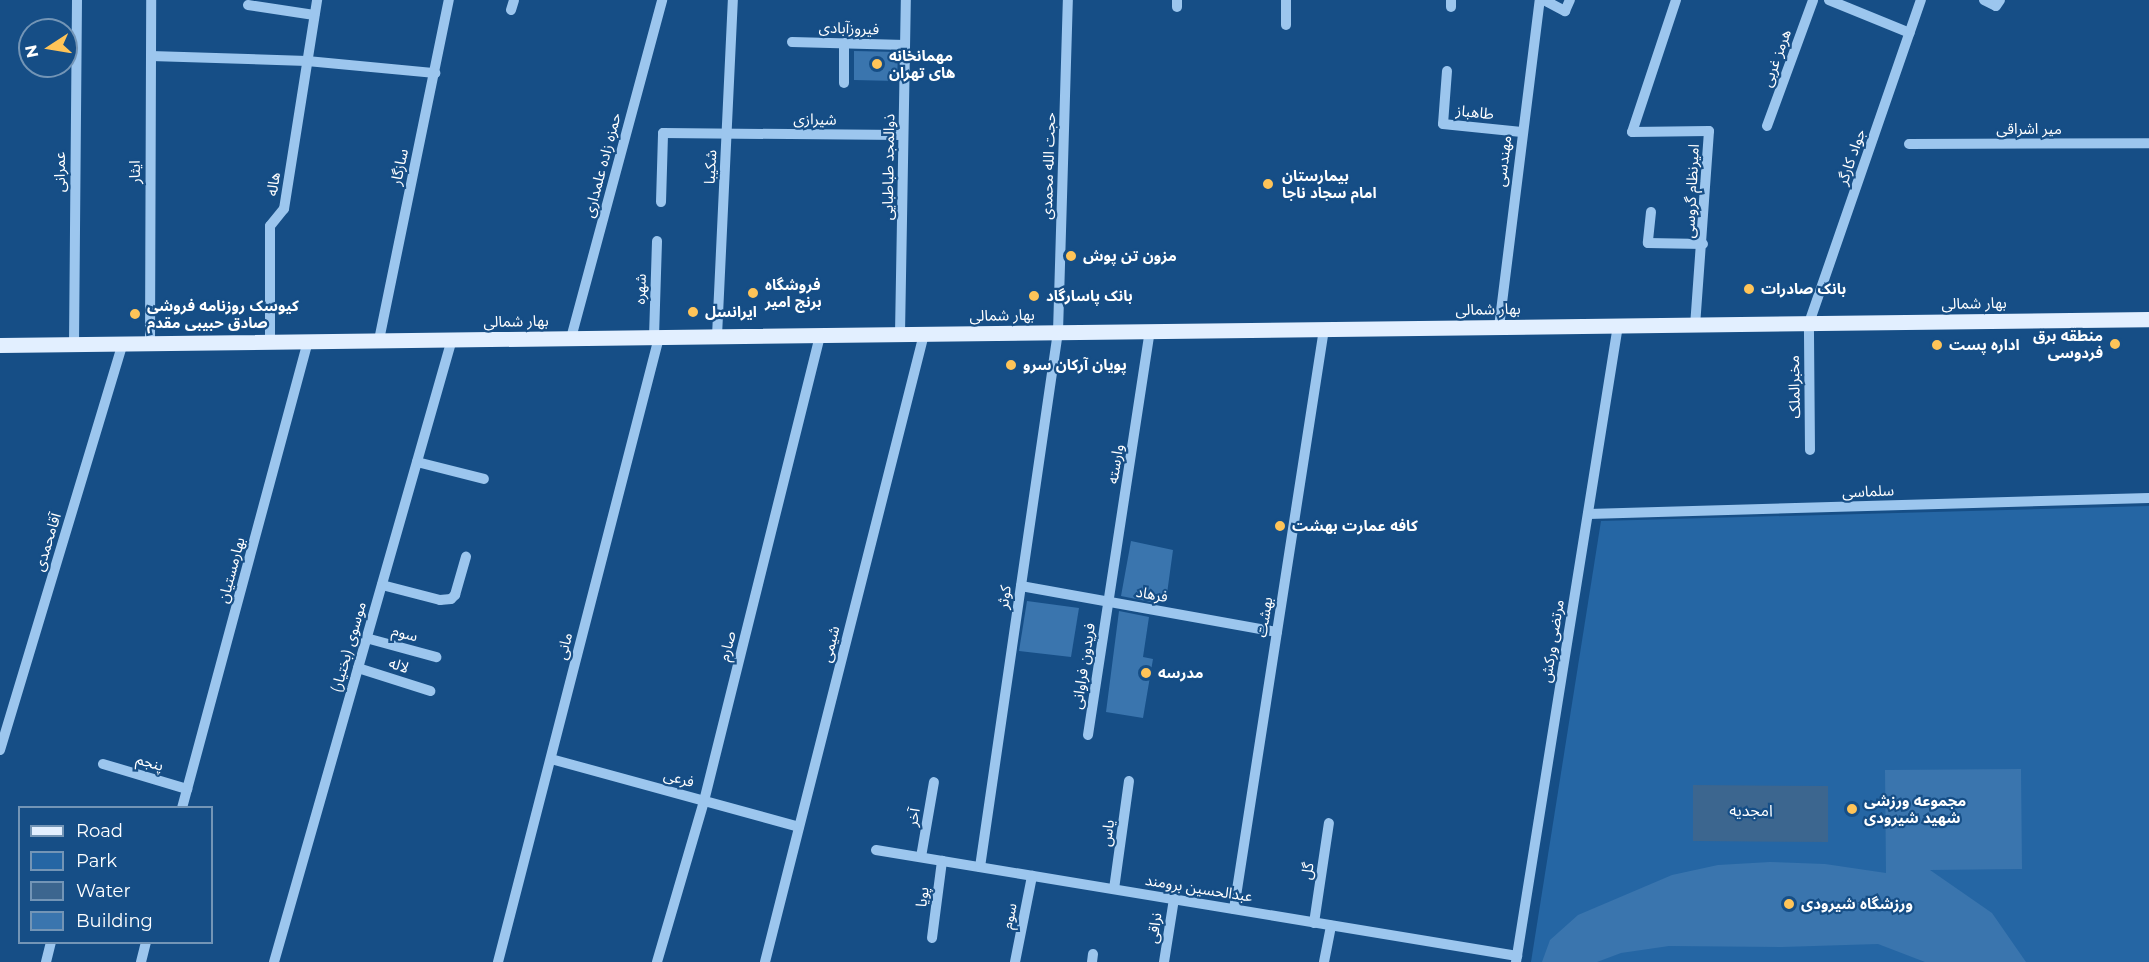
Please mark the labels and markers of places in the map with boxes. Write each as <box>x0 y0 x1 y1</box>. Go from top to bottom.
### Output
place label: مهمانخانه های تهران <box>889 46 955 81</box>
marker: مهمانخانه های تهران <box>870 57 884 71</box>
place label: بیمارستان امام سجاد ناجا <box>1282 166 1377 201</box>
marker: بیمارستان امام سجاد ناجا <box>1259 175 1277 193</box>
place label: مزون تن پوش <box>1083 247 1177 265</box>
marker: مزون تن پوش <box>1064 249 1078 263</box>
place label: فروشگاه برنج امیر <box>765 275 822 310</box>
place label: بانک صادرات <box>1761 280 1846 298</box>
marker: بانک صادرات <box>1742 282 1756 296</box>
marker: فروشگاه برنج امیر <box>746 286 760 300</box>
place label: بانک پاسارگاد <box>1046 287 1133 305</box>
marker: بانک پاسارگاد <box>1027 289 1041 303</box>
place label: کیوسک روزنامه فروشی صادق حبیبی مقدم <box>147 296 299 331</box>
place label: ایرانسل <box>705 303 757 321</box>
marker: ایرانسل <box>686 305 700 319</box>
marker: کیوسک روزنامه فروشی صادق حبیبی مقدم <box>128 307 142 321</box>
place label: منطقه برق فردوسی <box>2033 326 2103 361</box>
place label: اداره پست <box>1949 336 2020 354</box>
marker: منطقه برق فردوسی <box>2108 337 2122 351</box>
marker: اداره پست <box>1930 338 1944 352</box>
place label: پویان آرکان سرو <box>1023 356 1127 374</box>
marker: پویان آرکان سرو <box>1004 358 1018 372</box>
place label: کافه عمارت بهشت <box>1292 517 1418 535</box>
marker: کافه عمارت بهشت <box>1273 519 1287 533</box>
place label: مدرسه <box>1158 664 1204 682</box>
marker: مدرسه <box>1139 666 1153 680</box>
place label: مجموعه ورزشی شهید شیرودی <box>1864 791 1966 826</box>
marker: مجموعه ورزشی شهید شیرودی <box>1845 802 1859 816</box>
place label: ورزشگاه شیرودی <box>1801 895 1913 913</box>
marker: ورزشگاه شیرودی <box>1782 897 1796 911</box>

